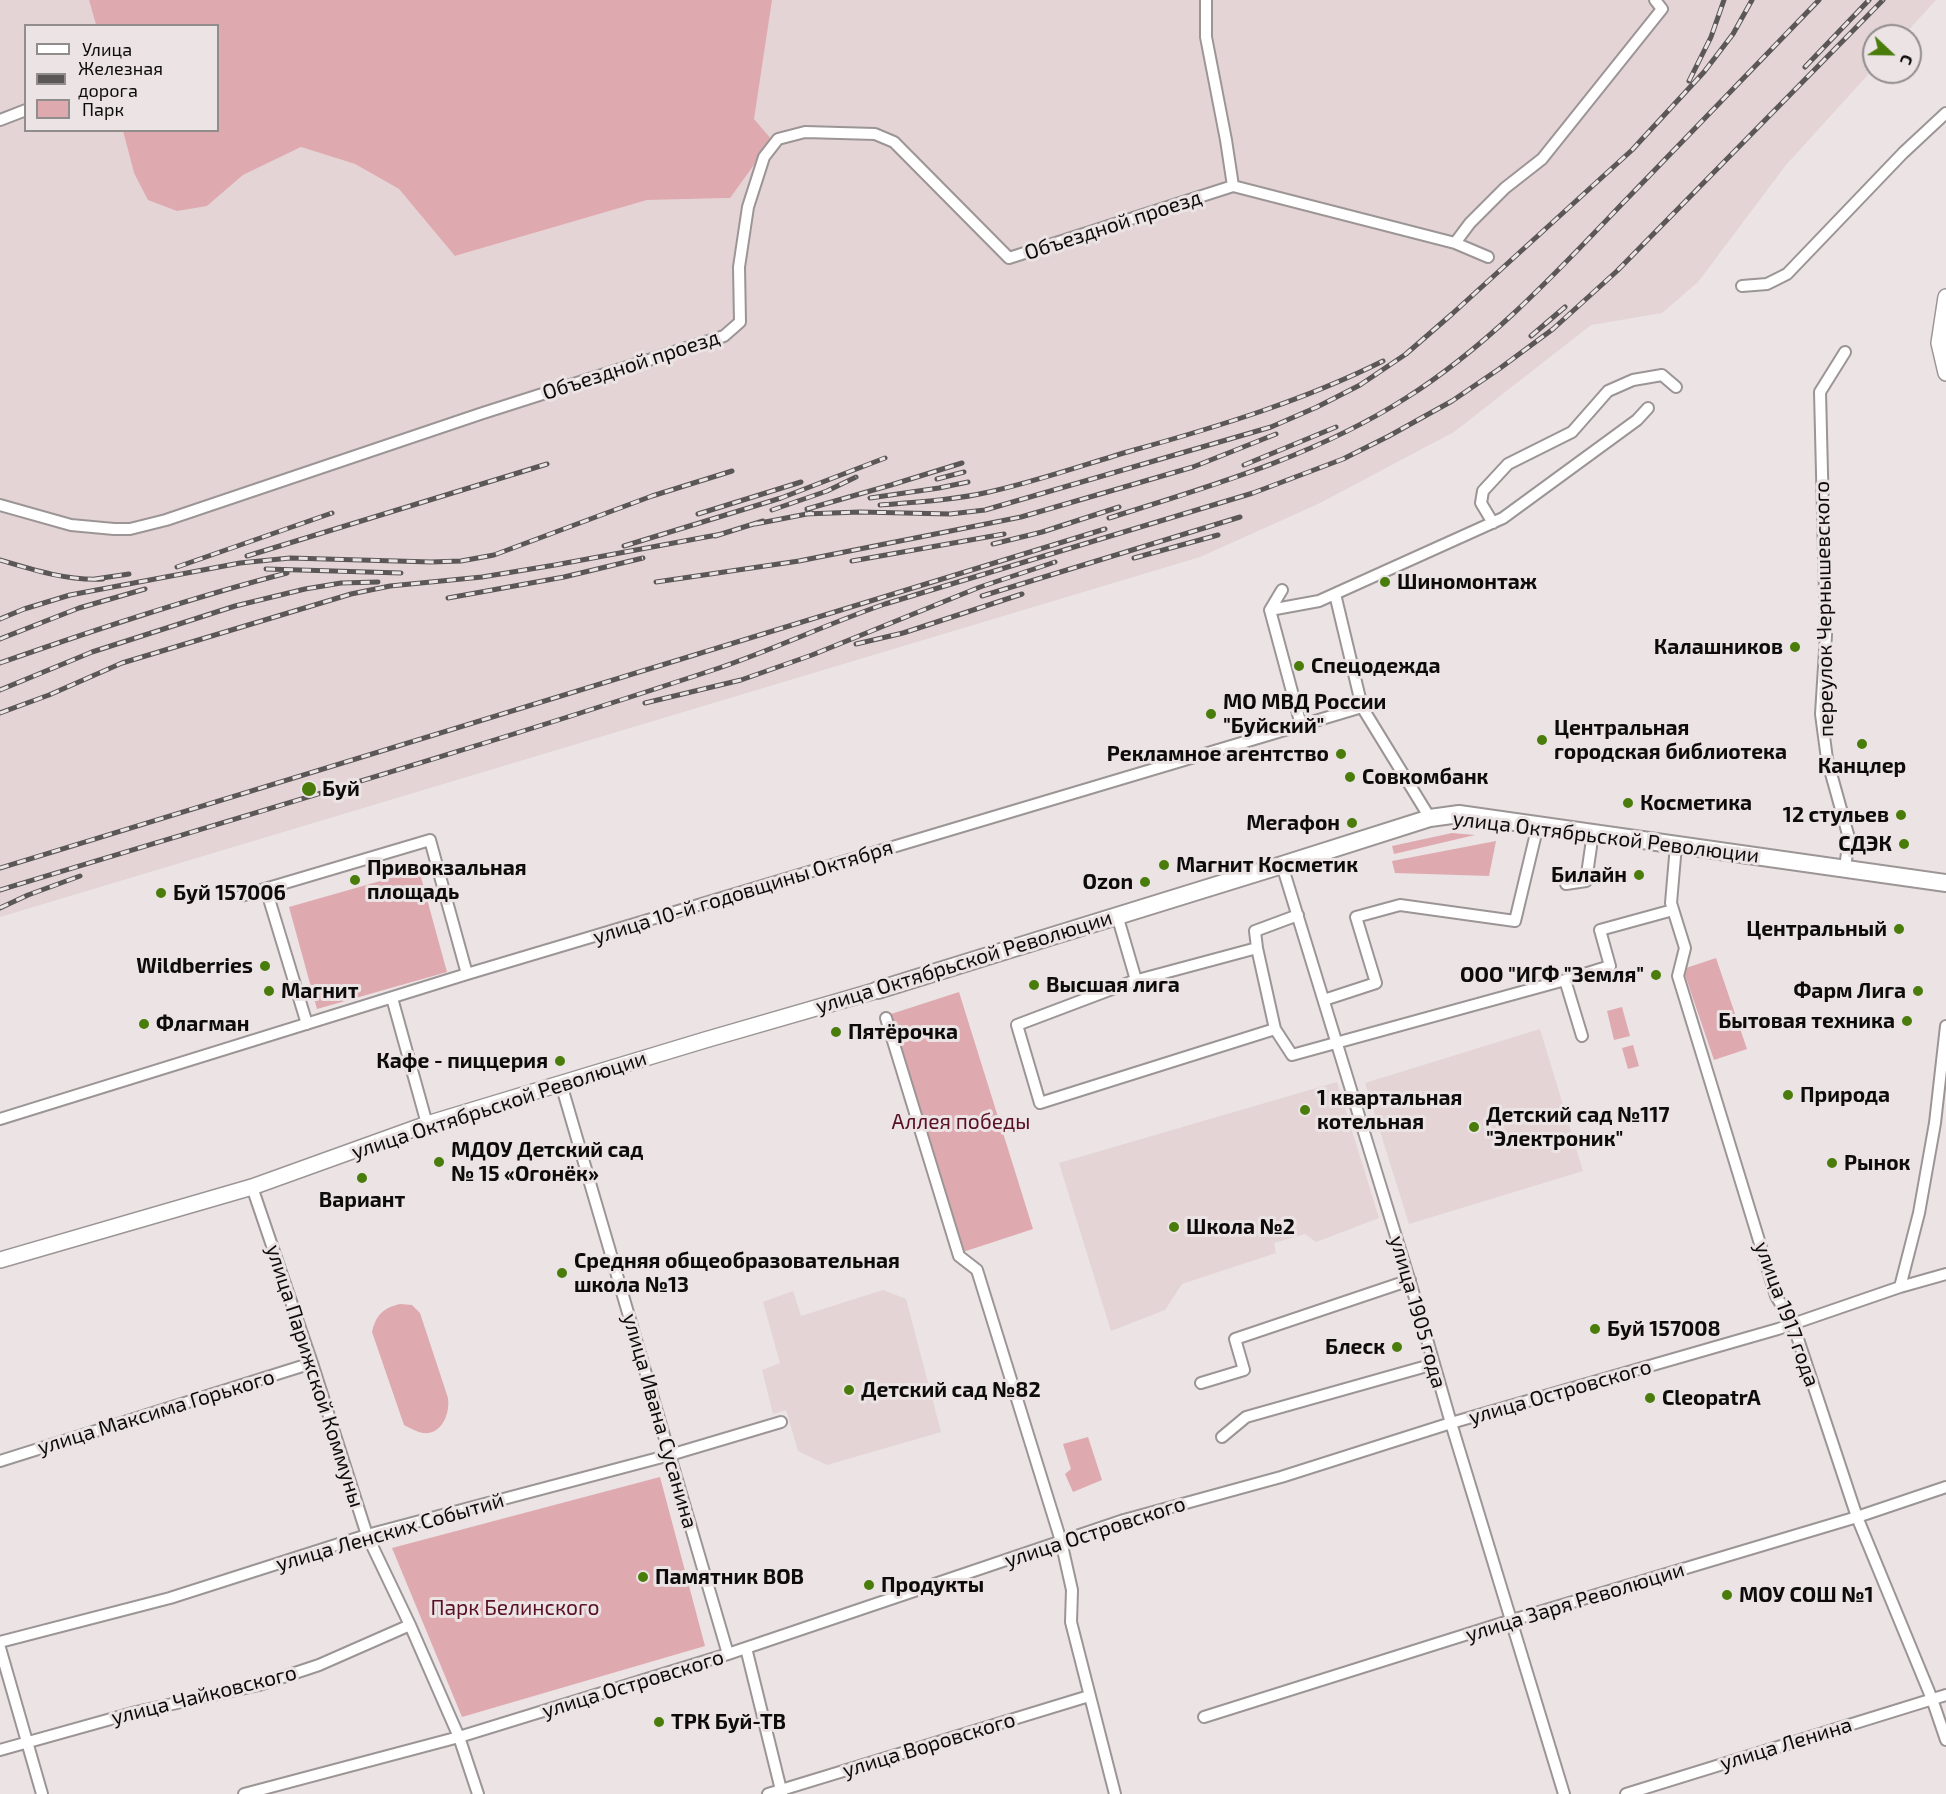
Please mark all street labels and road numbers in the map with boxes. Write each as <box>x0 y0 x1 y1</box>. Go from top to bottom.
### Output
street label: Объездной проезд <box>1021 184 1205 266</box>
street label: Объездной проезд <box>539 324 723 406</box>
street label: переулок Чернышевского <box>1809 481 1839 737</box>
street label: улица Октябрьской Революции <box>1451 806 1761 868</box>
street label: улица 10-й годовщины Октября <box>590 834 896 950</box>
street label: улица Октябрьской Революции <box>813 905 1115 1019</box>
street label: улица Октябрьской Революции <box>348 1045 650 1165</box>
street label: улица 1905 года <box>1384 1233 1452 1391</box>
street label: улица 1917 года <box>1749 1238 1825 1390</box>
street label: улица Парижской Коммуны <box>261 1241 369 1511</box>
street label: улица Ивана Сусанина <box>617 1310 703 1532</box>
street label: улица Островского <box>1466 1354 1654 1430</box>
street label: улица Максима Горького <box>34 1364 278 1460</box>
street label: улица Ленских Событий <box>273 1487 507 1577</box>
street label: улица Островского <box>1001 1491 1189 1573</box>
street label: улица Заря Революции <box>1463 1557 1687 1647</box>
street label: улица Островского <box>539 1644 727 1724</box>
street label: улица Чайковского <box>109 1660 299 1730</box>
street label: улица Воровского <box>840 1707 1018 1783</box>
street label: улица Ленина <box>1717 1712 1855 1776</box>

